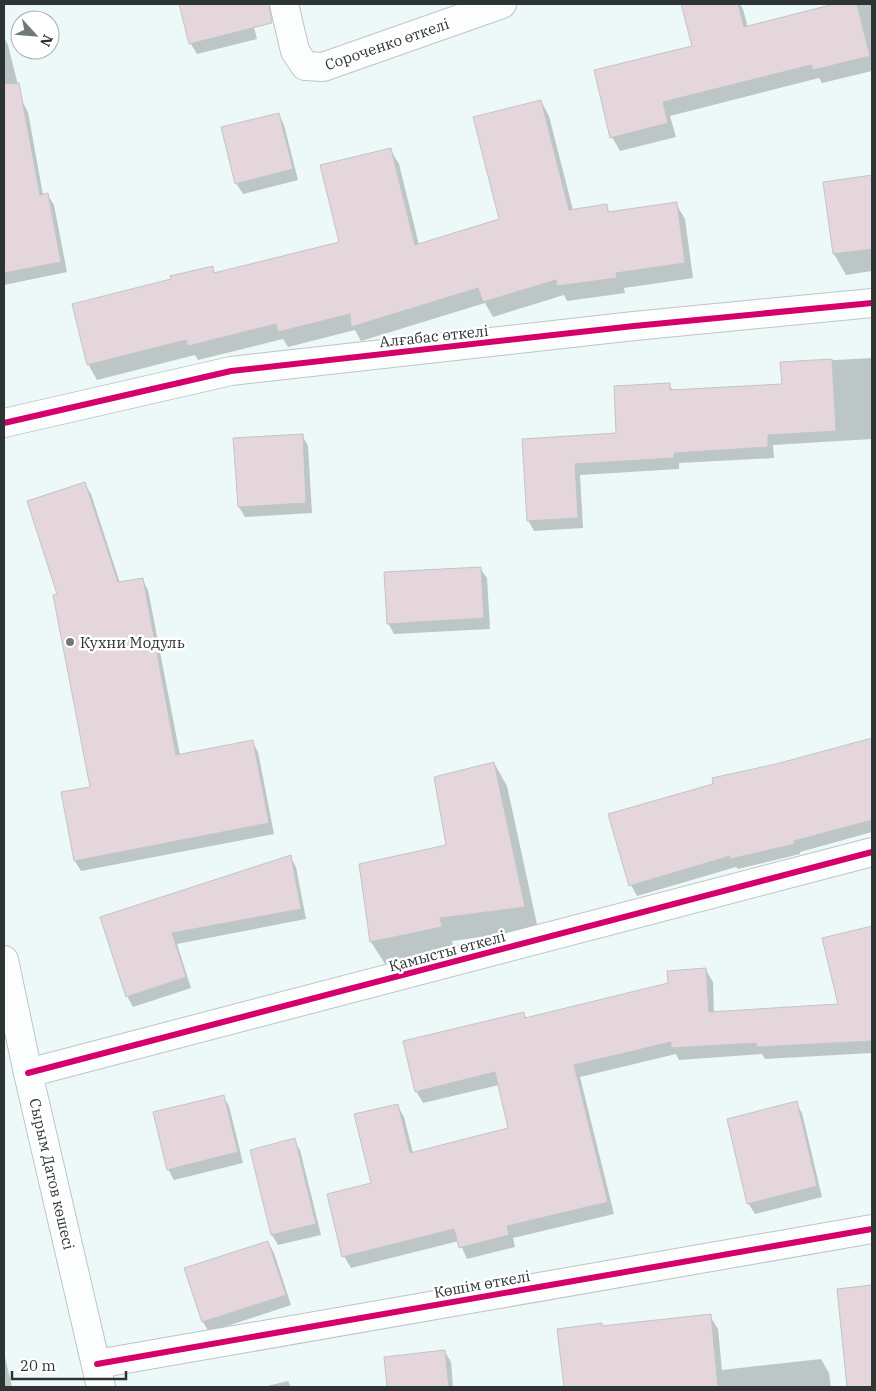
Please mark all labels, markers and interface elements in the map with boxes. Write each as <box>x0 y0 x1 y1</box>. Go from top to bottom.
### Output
north arrow <box>10 10 60 60</box>
street label: Сороченко өткелі <box>322 14 452 74</box>
text: N <box>36 32 57 50</box>
street label: Алғабас өткелі <box>379 321 490 351</box>
place label: Кухни Модуль <box>80 633 185 652</box>
marker: Кухни Модуль <box>64 636 76 648</box>
street label: Қамысты өткелі <box>387 926 508 976</box>
street label: Сырым Датов көшесі <box>25 1096 79 1252</box>
street label: Көшім өткелі <box>432 1266 532 1302</box>
scale bar <box>12 1348 126 1380</box>
text: 20 m <box>20 1356 56 1375</box>

